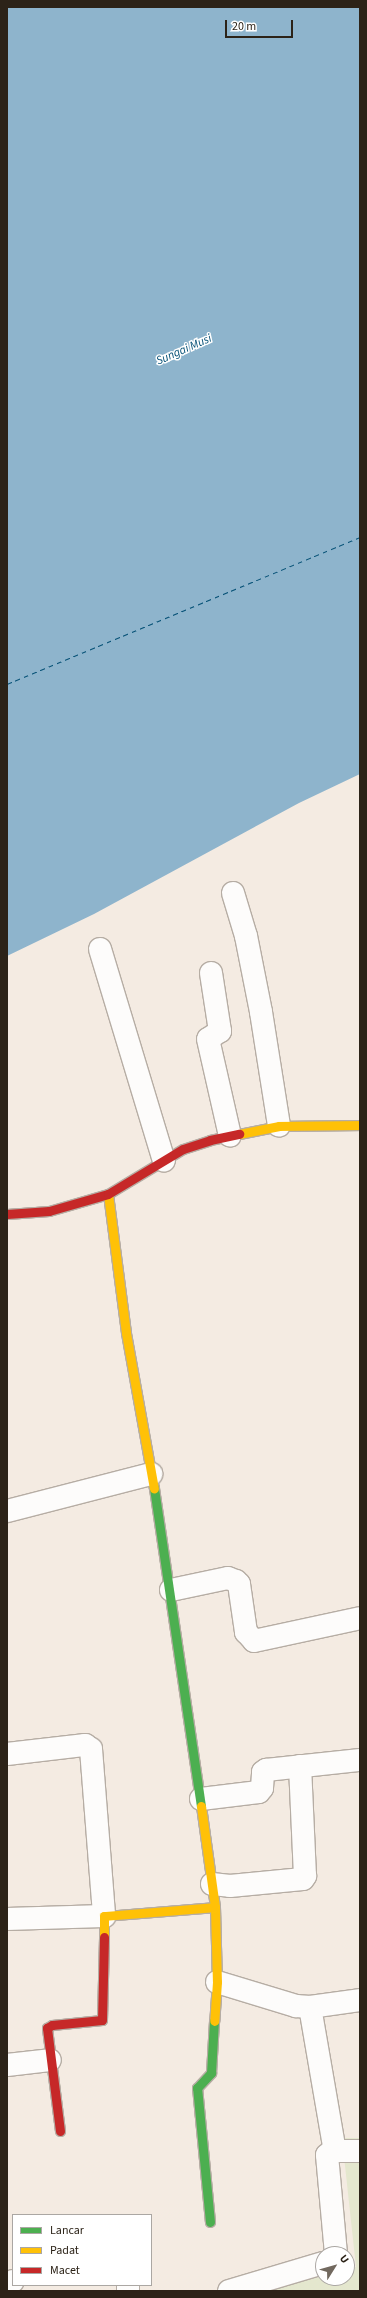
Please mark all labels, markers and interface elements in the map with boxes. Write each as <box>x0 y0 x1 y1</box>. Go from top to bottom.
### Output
scale bar <box>227 12 295 38</box>
text: 20 m <box>232 18 256 35</box>
water label: Sungai Musi <box>154 331 214 369</box>
legend <box>12 2214 152 2286</box>
text: Lancar <box>50 2222 84 2239</box>
text: Padat <box>50 2242 79 2259</box>
north arrow <box>315 2246 355 2286</box>
text: U <box>336 2252 352 2267</box>
text: Macet <box>50 2262 80 2279</box>

